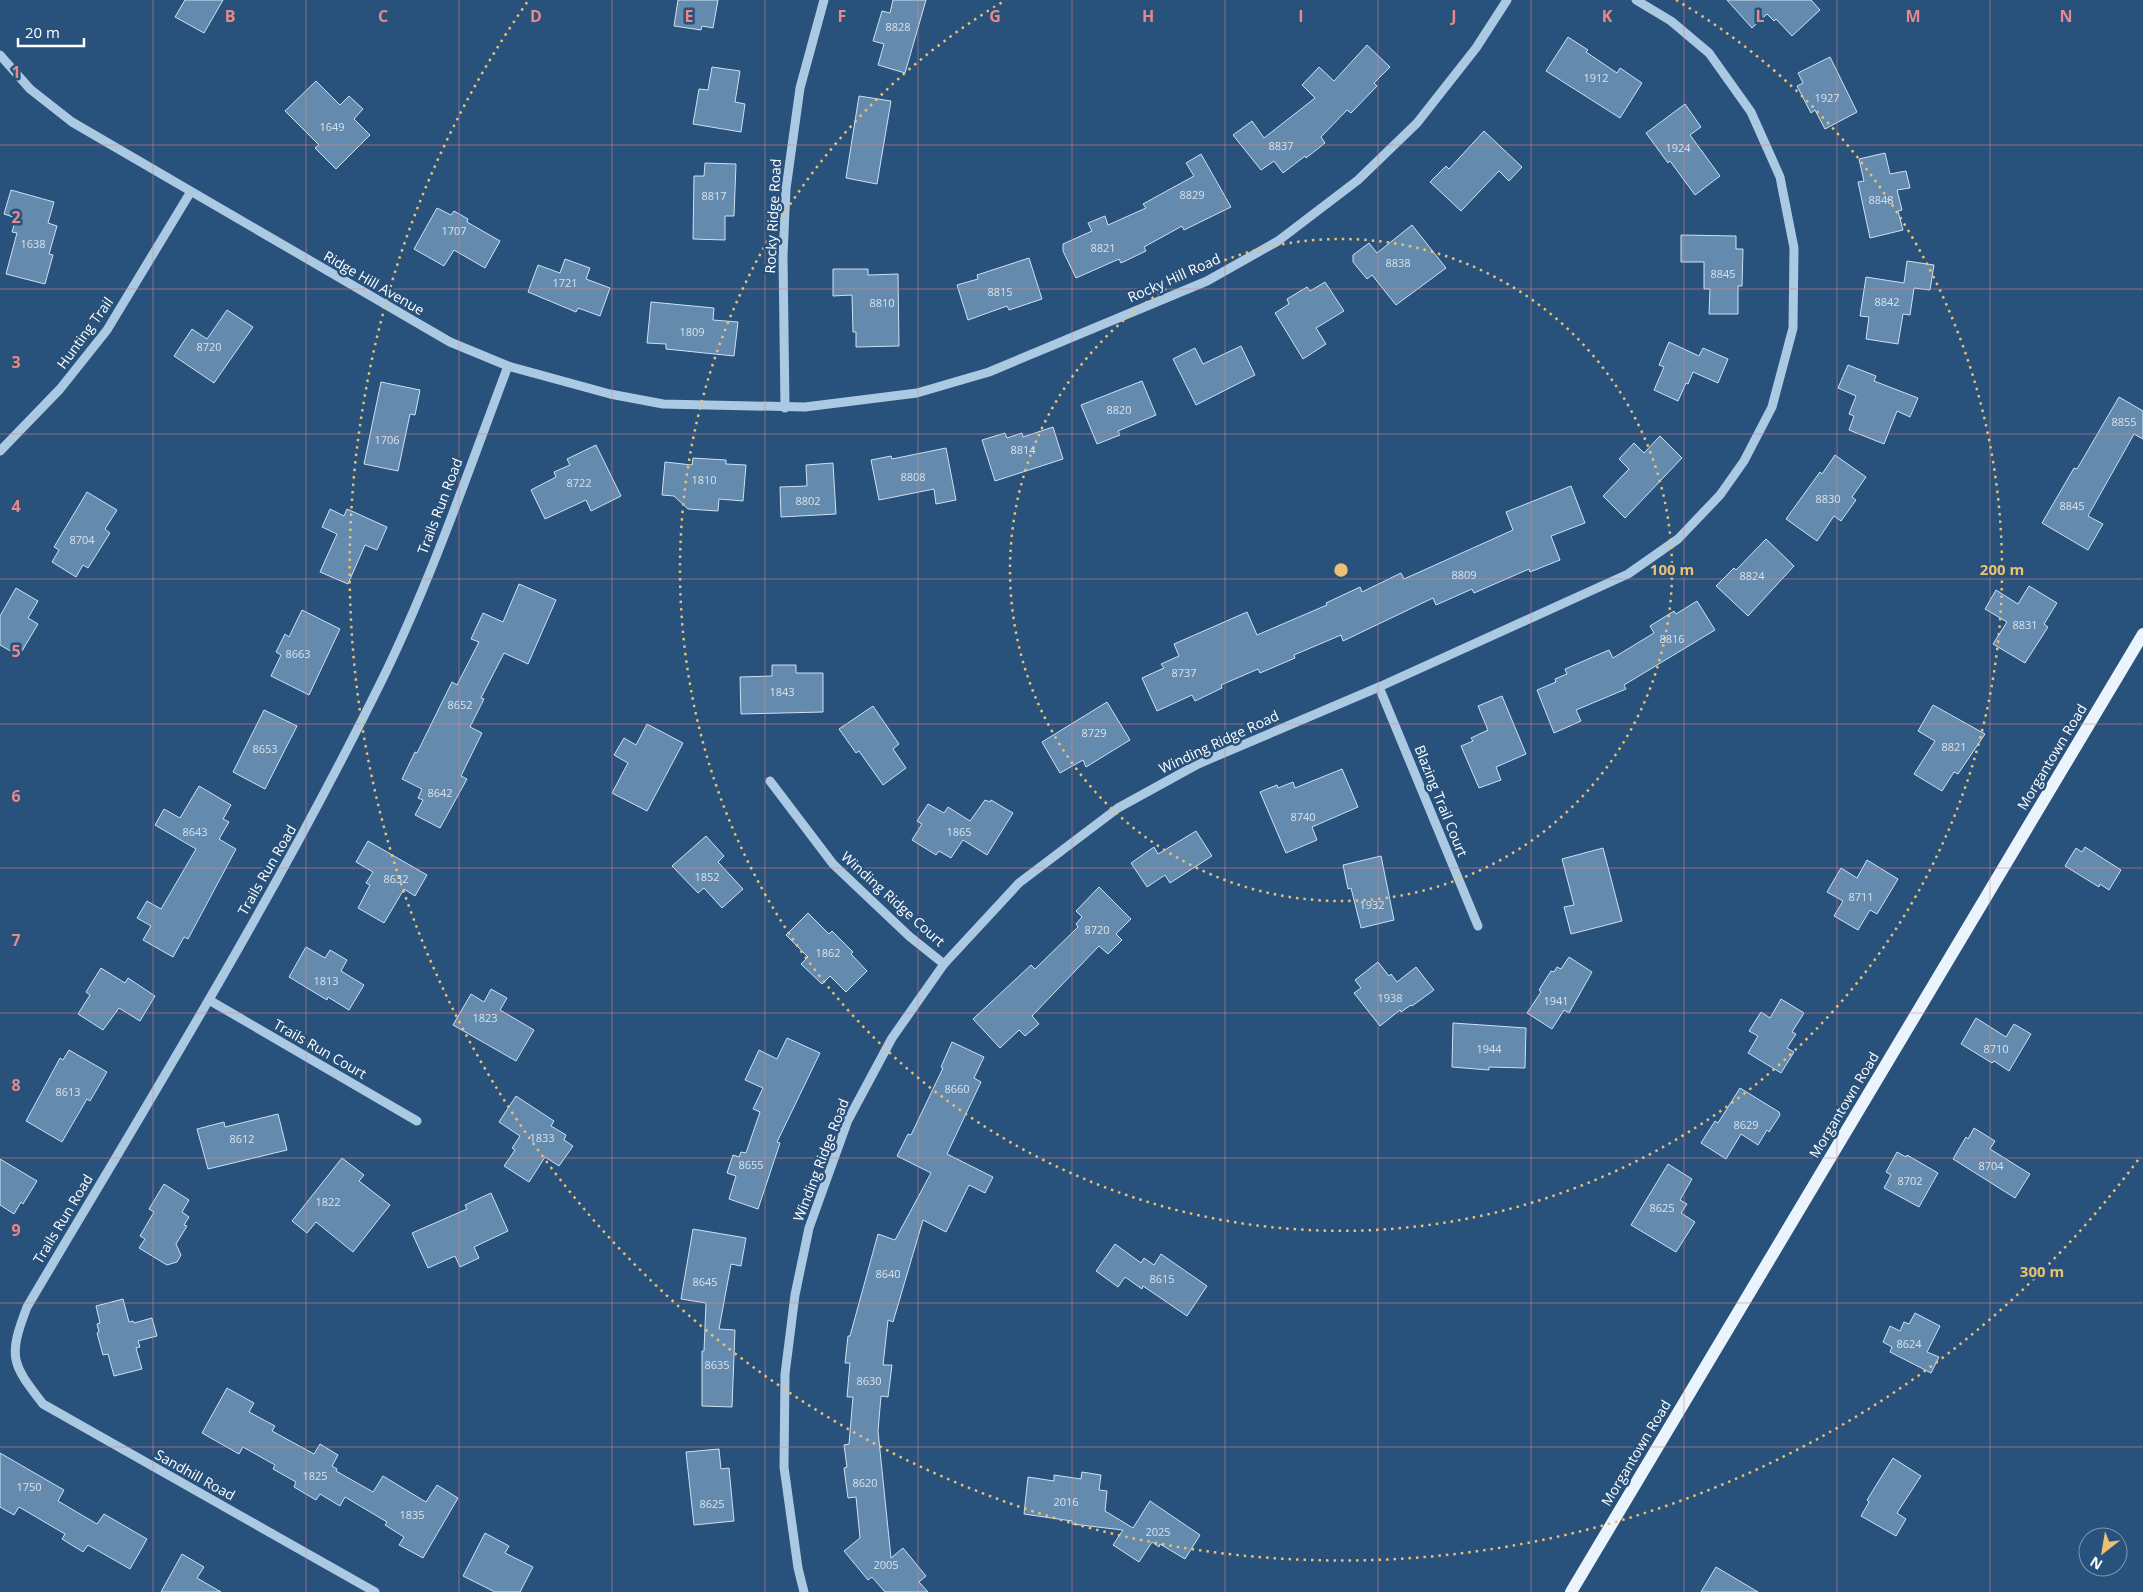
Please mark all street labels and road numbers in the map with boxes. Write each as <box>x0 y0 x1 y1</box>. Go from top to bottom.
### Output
street label: Rocky Ridge Road <box>760 158 785 274</box>
street label: Ridge Hill Avenue <box>321 246 428 319</box>
street label: Rocky Hill Road <box>1124 249 1223 307</box>
street label: Hunting Trail <box>52 293 117 372</box>
street label: Trails Run Road <box>412 455 467 557</box>
street label: Morgantown Road <box>2012 700 2091 813</box>
street label: Winding Ridge Road <box>1156 705 1282 778</box>
street label: Blazing Trail Court <box>1410 742 1473 859</box>
street label: Trails Run Road <box>233 821 300 918</box>
street label: Winding Ridge Court <box>837 847 949 950</box>
street label: Trails Run Court <box>270 1014 370 1083</box>
street label: Morgantown Road <box>1804 1048 1883 1161</box>
street label: Winding Ridge Road <box>788 1096 853 1224</box>
street label: Trails Run Road <box>28 1170 97 1267</box>
street label: Morgantown Road <box>1596 1396 1675 1509</box>
street label: Sandhill Road <box>152 1445 239 1504</box>

